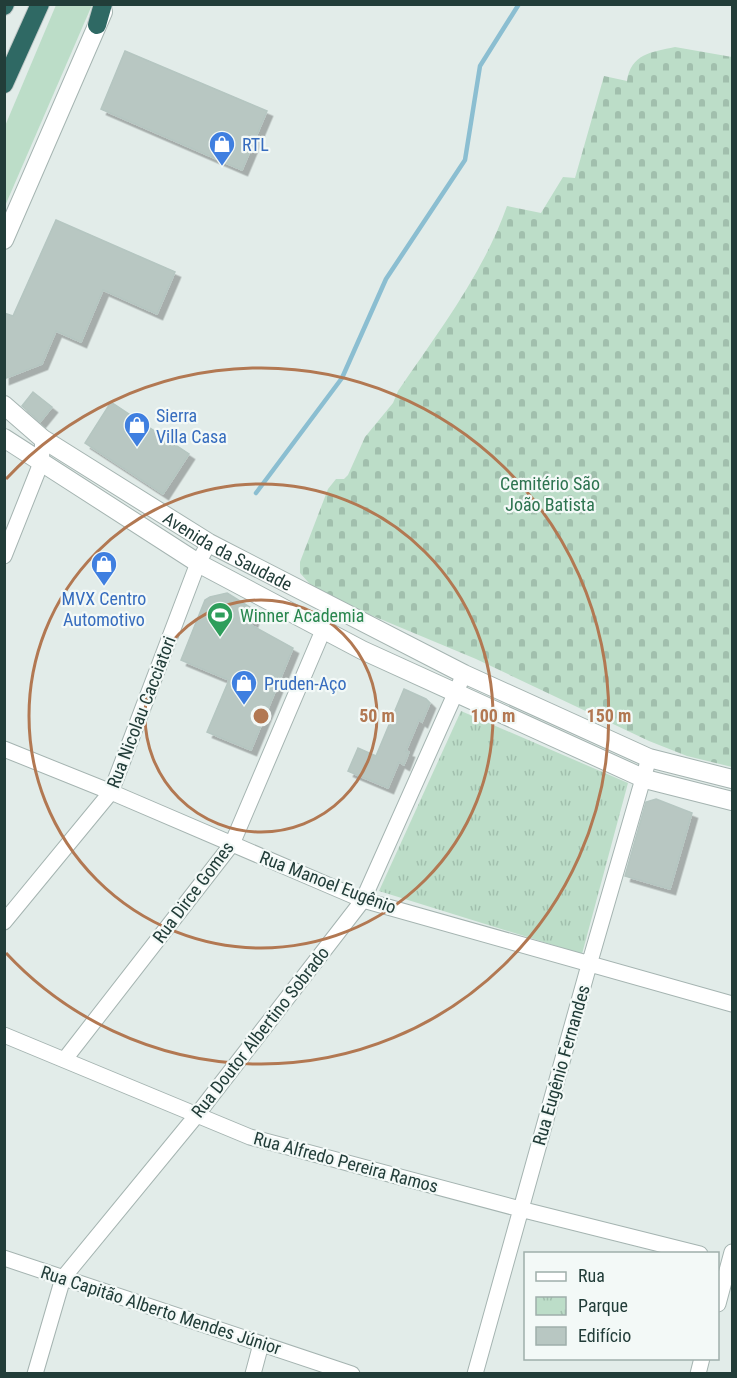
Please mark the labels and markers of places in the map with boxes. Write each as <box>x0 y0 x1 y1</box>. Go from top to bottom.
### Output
shop icon: RTL <box>207 129 237 167</box>
place label: RTL <box>242 134 269 155</box>
place label: Sierra Villa Casa <box>156 405 227 447</box>
shop icon: Sierra Villa Casa <box>122 410 152 448</box>
shop icon: MVX Centro Automotivo <box>89 549 119 587</box>
place label: MVX Centro Automotivo <box>62 588 146 630</box>
sports icon: Winner Academia <box>205 600 235 638</box>
place label: Winner Academia <box>240 605 364 626</box>
shop icon: Pruden-Aço <box>229 668 259 706</box>
place label: Pruden-Aço <box>264 673 346 694</box>
centre of rings <box>251 706 271 726</box>

